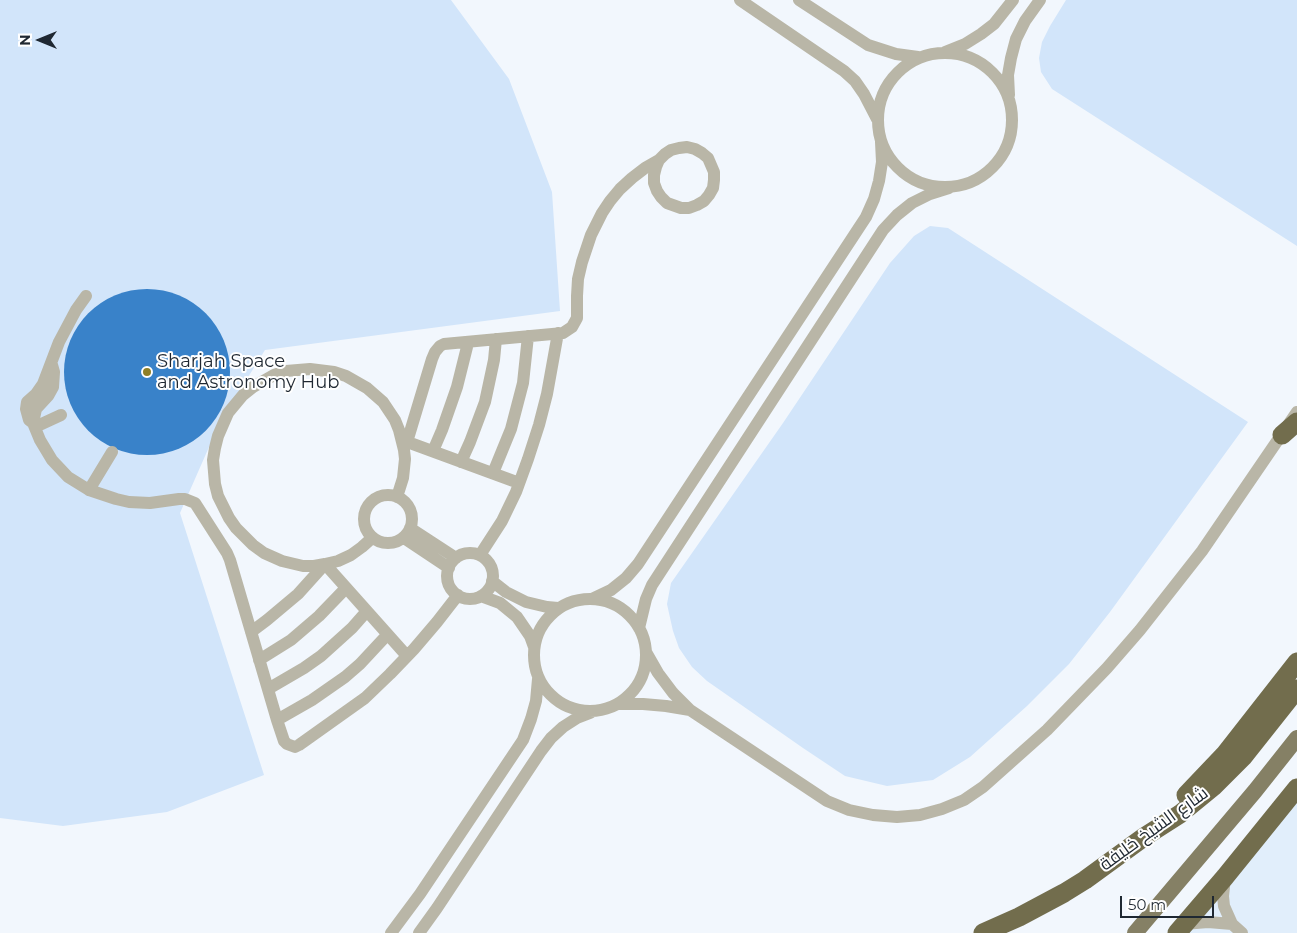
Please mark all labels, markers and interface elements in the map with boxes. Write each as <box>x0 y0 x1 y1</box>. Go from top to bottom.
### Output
north arrow <box>15 15 65 65</box>
text: N <box>16 34 34 46</box>
place label: Sharjah Space and Astronomy Hub <box>157 351 340 394</box>
marker: Sharjah Space and Astronomy Hub <box>141 366 153 378</box>
street label: شارع الشيخ خليفة <box>1096 782 1212 876</box>
scale bar <box>1122 886 1216 918</box>
text: 50 m <box>1128 895 1166 914</box>

